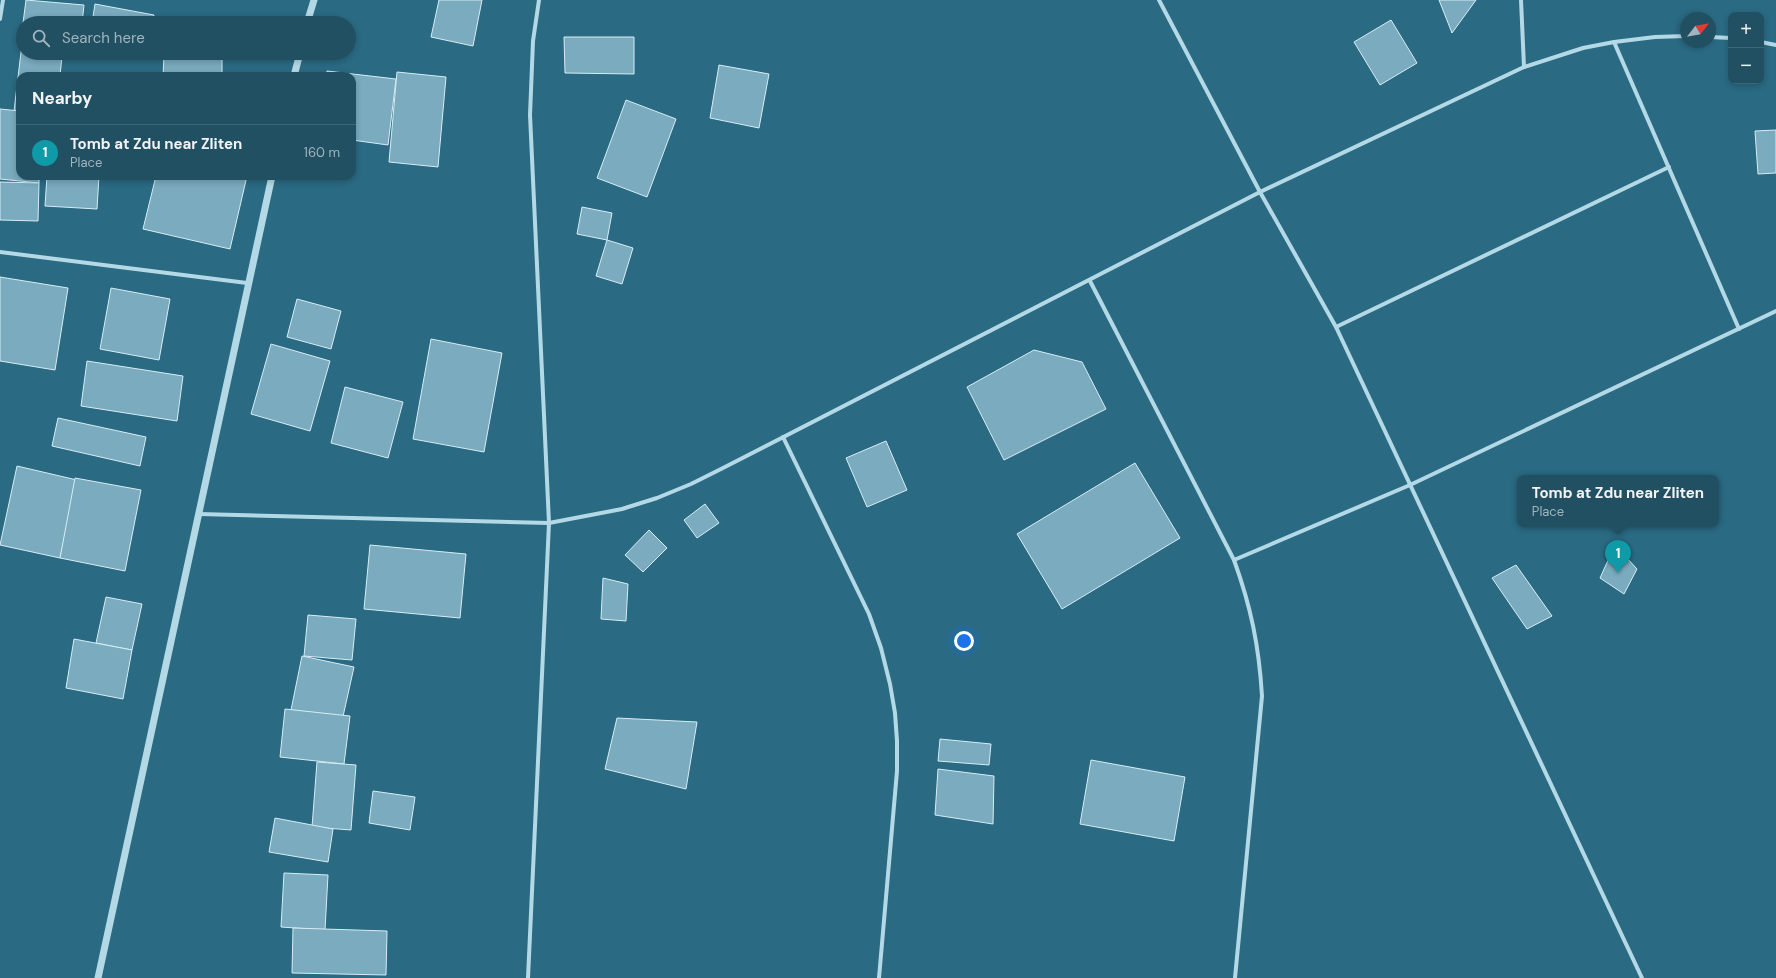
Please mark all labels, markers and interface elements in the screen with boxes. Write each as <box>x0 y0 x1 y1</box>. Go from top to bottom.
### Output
north arrow <box>1680 12 1716 48</box>
map controls <box>1728 12 1764 84</box>
button: + <box>1728 12 1764 48</box>
search box <box>16 16 356 60</box>
icon: search <box>30 27 52 49</box>
text: Search here <box>62 28 145 48</box>
button: − <box>1728 48 1764 84</box>
text: Nearby <box>32 87 92 109</box>
text: Tomb at Zdu near Zliten <box>70 134 242 154</box>
text: 1 <box>43 144 47 161</box>
text: 160 m <box>304 144 340 161</box>
text: Place <box>70 154 102 171</box>
popup <box>1517 475 1719 527</box>
text: Tomb at Zdu near Zliten <box>1532 483 1704 503</box>
text: Place <box>1532 503 1564 520</box>
pin: 1 <box>1605 540 1631 573</box>
your location <box>954 631 974 651</box>

